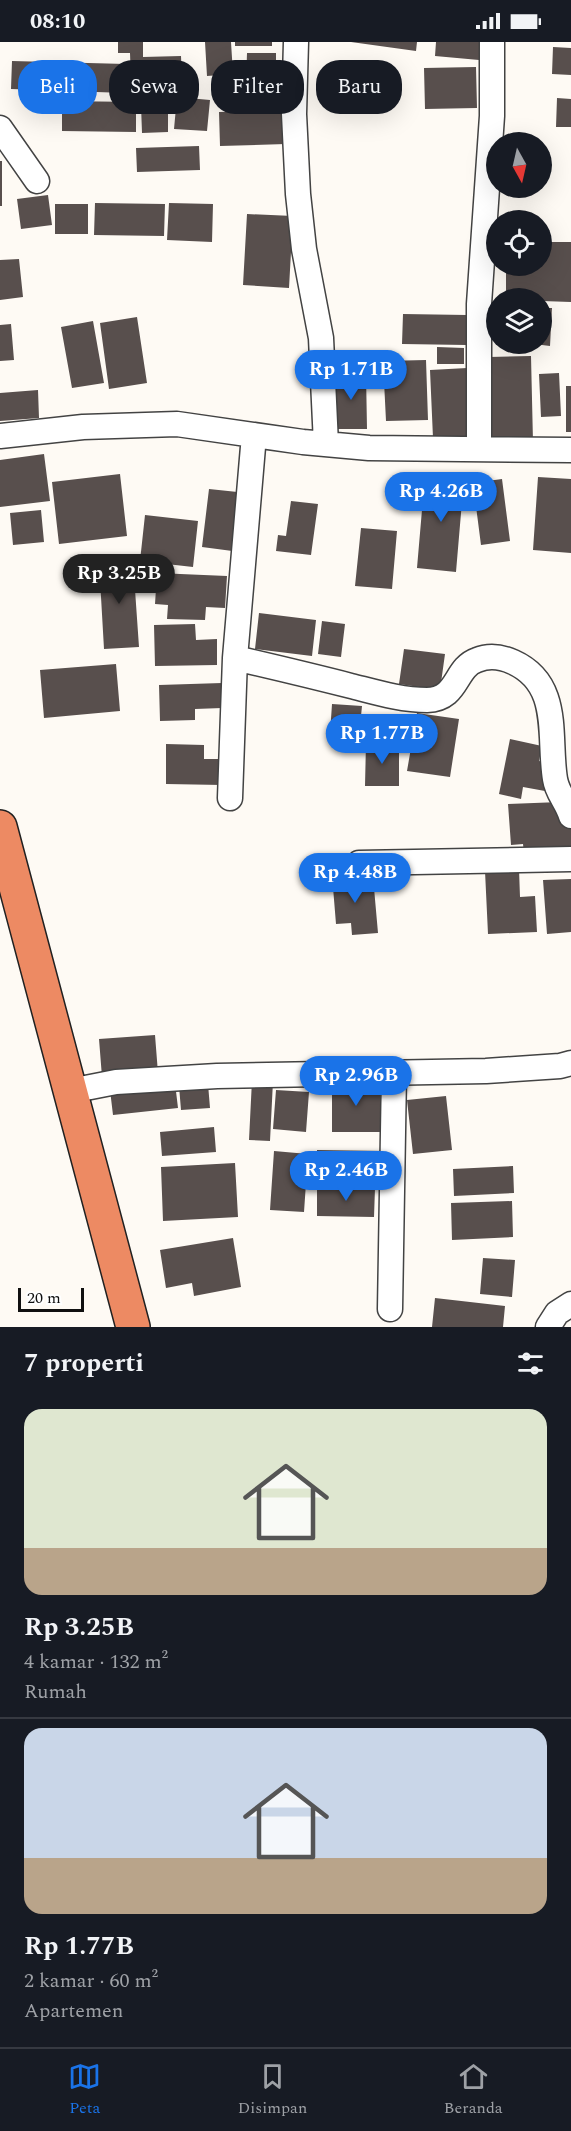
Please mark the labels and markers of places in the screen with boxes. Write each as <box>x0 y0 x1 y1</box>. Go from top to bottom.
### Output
pin: Rp 1.71B <box>289 350 413 401</box>
pin: Rp 4.26B <box>379 472 503 523</box>
pin: Rp 3.25B <box>57 554 181 605</box>
pin: Rp 1.77B <box>320 714 444 765</box>
pin: Rp 4.48B <box>293 853 417 904</box>
pin: Rp 2.96B <box>294 1056 418 1107</box>
pin: Rp 2.46B <box>284 1151 408 1202</box>

